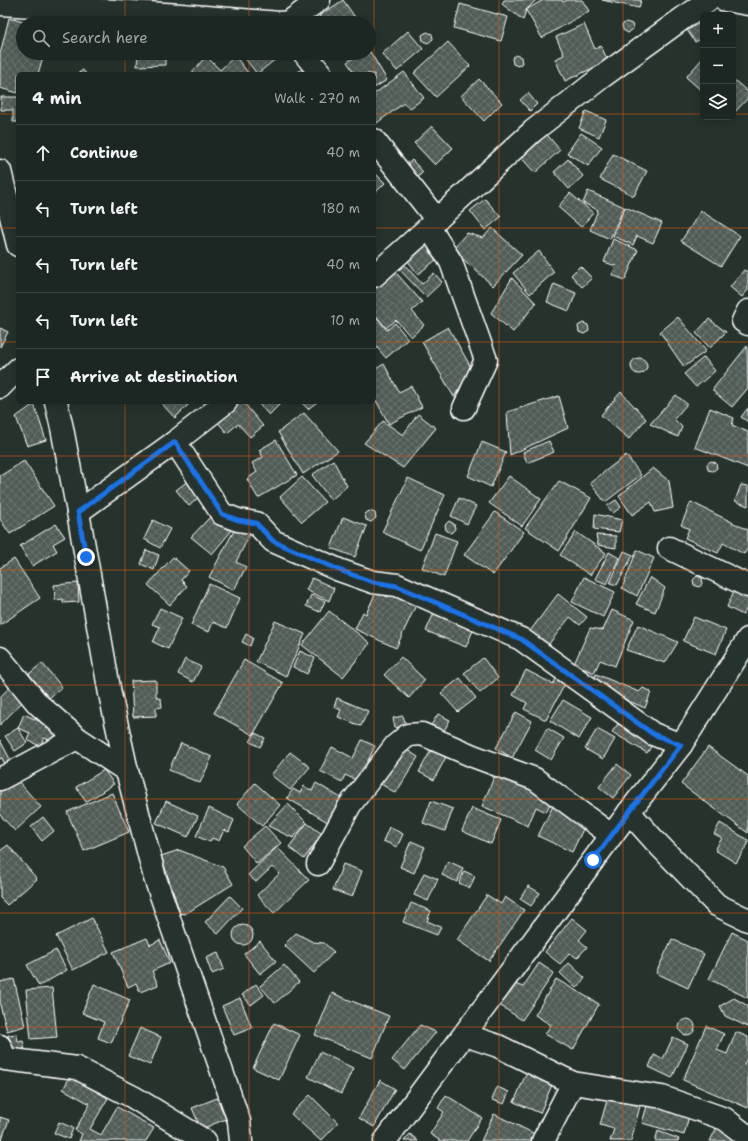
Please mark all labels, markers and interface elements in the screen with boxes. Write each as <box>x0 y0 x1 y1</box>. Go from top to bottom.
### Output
map controls <box>700 12 736 120</box>
button: + <box>700 12 736 48</box>
search box <box>16 16 376 60</box>
icon: search <box>30 27 52 49</box>
text: Search here <box>62 28 148 48</box>
button: − <box>700 48 736 84</box>
button: layers <box>700 84 736 120</box>
text: 4 min <box>32 87 82 109</box>
text: Walk · 270 m <box>274 90 360 107</box>
icon: ahead <box>32 142 54 164</box>
text: Continue <box>70 143 138 163</box>
text: 40 m <box>326 144 360 161</box>
icon: left <box>32 198 54 220</box>
text: Turn left <box>70 199 138 219</box>
text: 180 m <box>321 200 360 217</box>
icon: left <box>32 254 54 276</box>
text: Turn left <box>70 255 138 275</box>
text: 40 m <box>326 256 360 273</box>
icon: left <box>32 310 54 332</box>
text: Turn left <box>70 311 138 331</box>
text: 10 m <box>330 312 360 329</box>
icon: arrive <box>32 366 54 388</box>
text: Arrive at destination <box>70 367 238 387</box>
route end <box>77 548 95 566</box>
route start <box>584 851 602 869</box>

